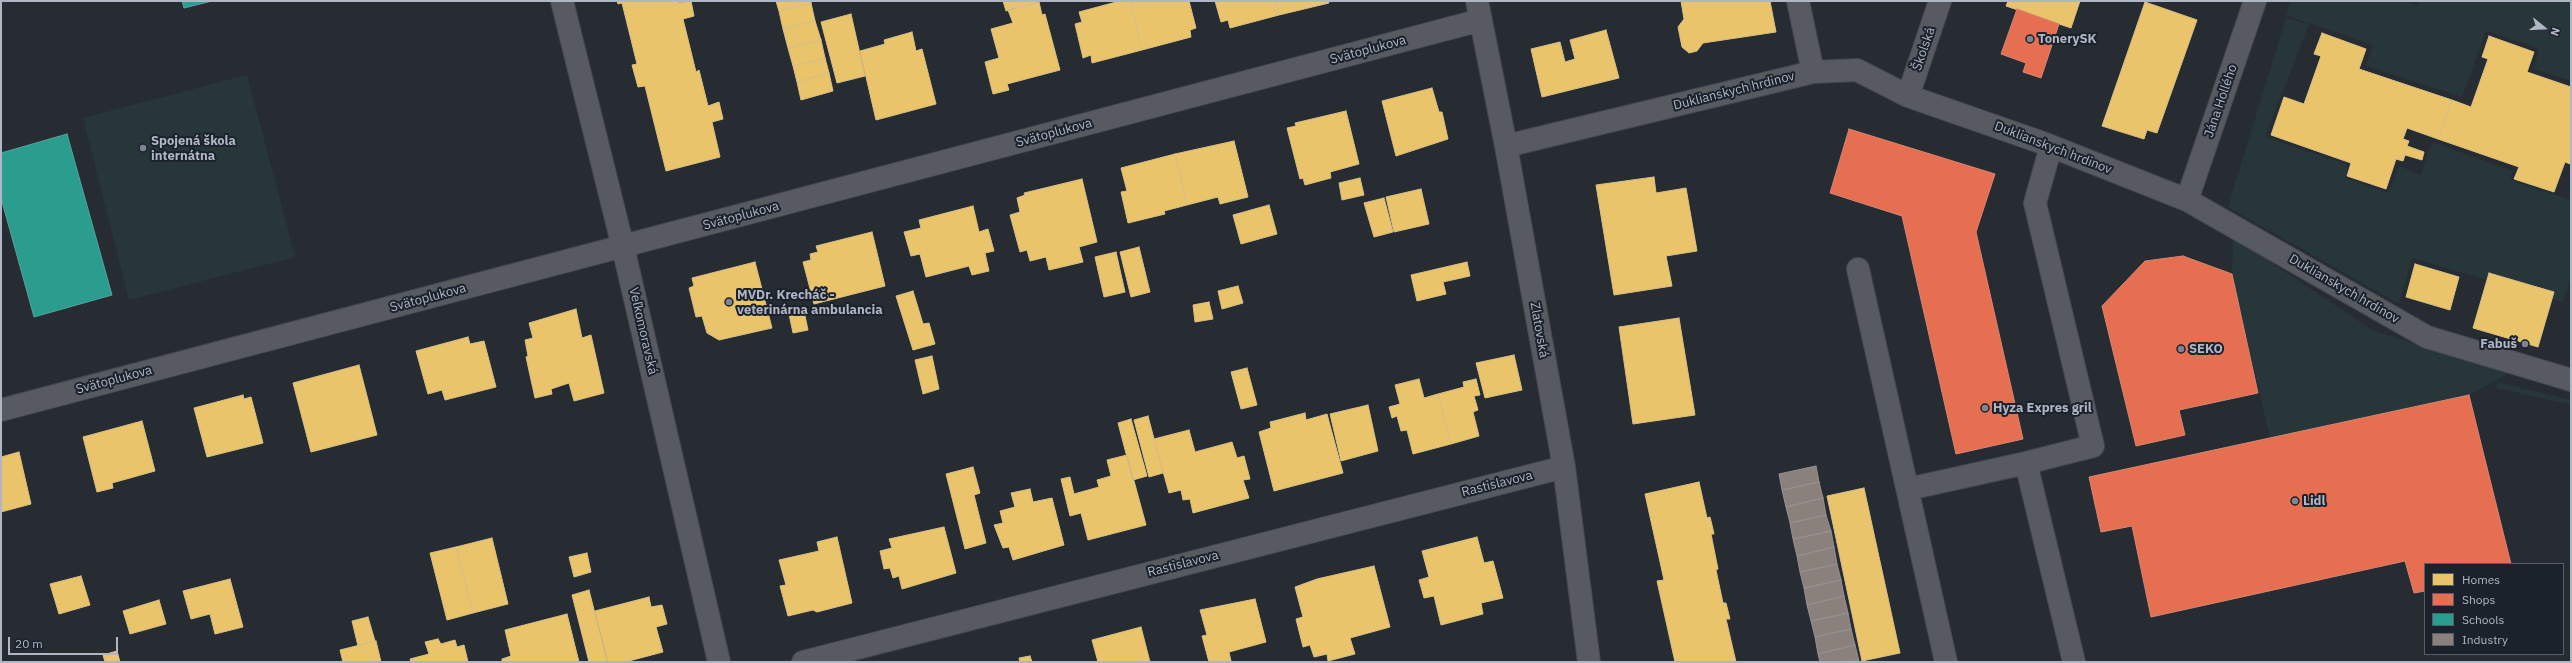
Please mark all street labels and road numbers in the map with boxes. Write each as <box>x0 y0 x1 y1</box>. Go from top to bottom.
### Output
street label: Školská <box>1909 25 1939 73</box>
street label: Svätoplukova <box>1328 32 1408 68</box>
street label: Jána Hollého <box>2201 62 2241 140</box>
street label: Duklianskych hrdinov <box>1672 68 1796 114</box>
street label: Svätoplukova <box>1014 115 1094 151</box>
street label: Duklianskych hrdinov <box>1992 118 2114 178</box>
street label: Svätoplukova <box>701 198 781 234</box>
street label: Duklianskych hrdinov <box>2286 251 2402 327</box>
street label: Svätoplukova <box>388 280 468 316</box>
street label: Veľkomoravská <box>625 286 661 376</box>
street label: Zlatovská <box>1526 301 1552 359</box>
street label: Svätoplukova <box>74 362 154 398</box>
street label: Rastislavova <box>1460 468 1534 500</box>
street label: Rastislavova <box>1146 548 1220 580</box>

